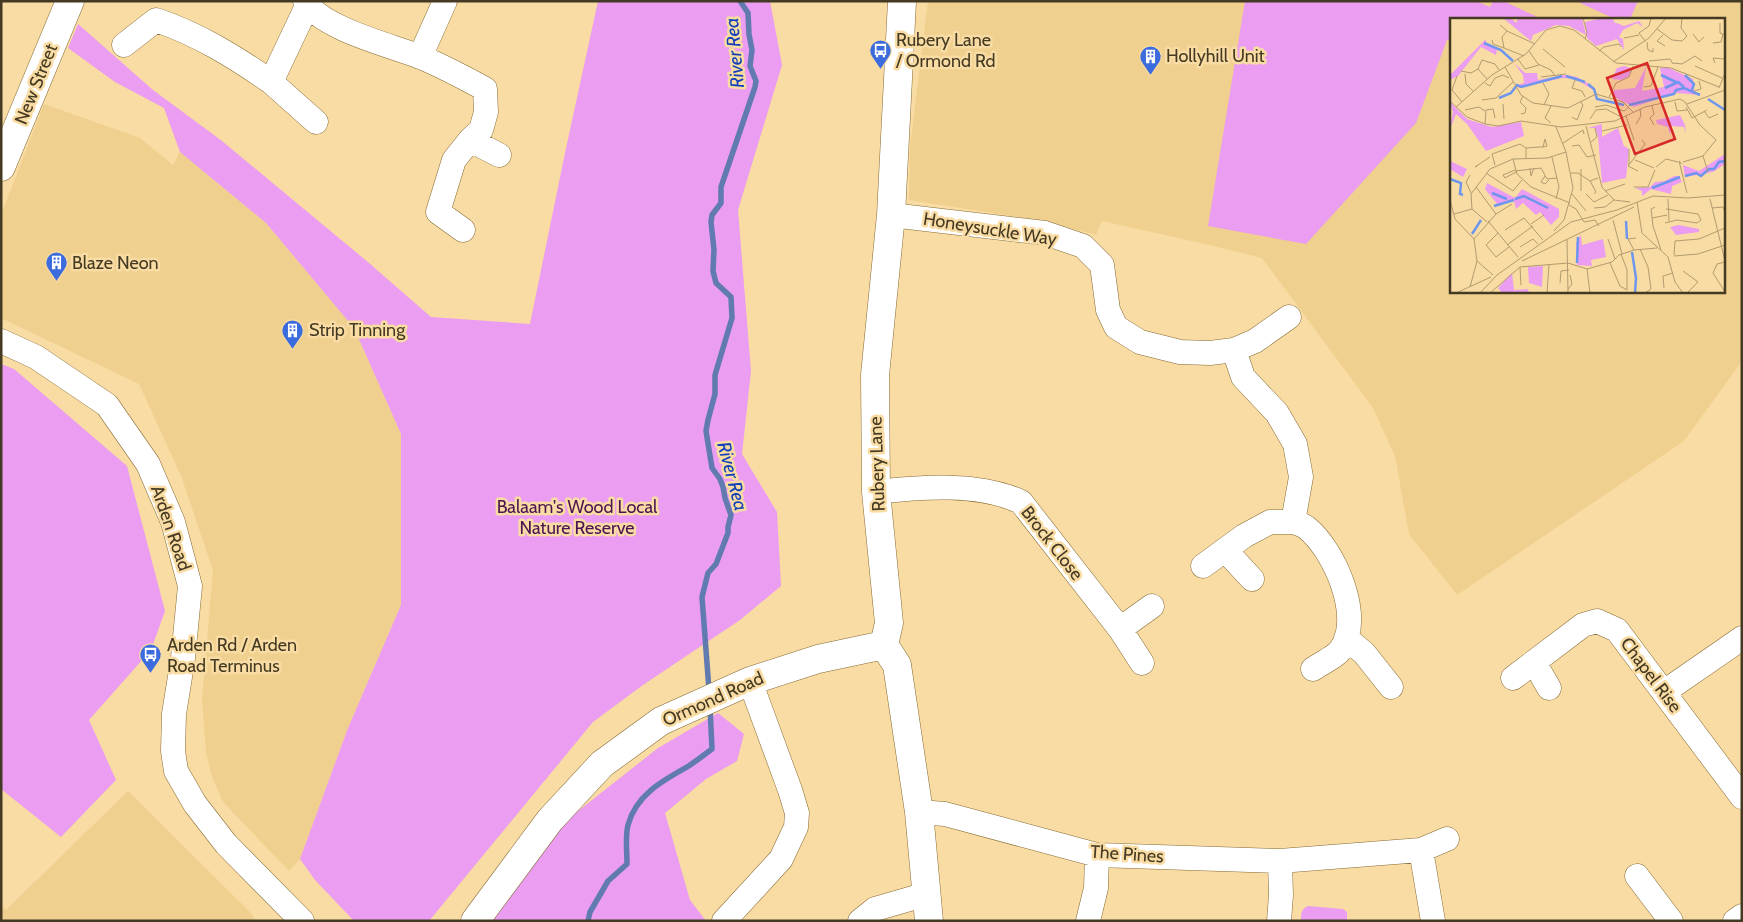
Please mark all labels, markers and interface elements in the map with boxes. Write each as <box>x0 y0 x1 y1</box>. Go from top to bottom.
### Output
water label: River Rea <box>720 17 749 89</box>
inset map <box>1450 18 1726 292</box>
place label: Rubery Lane / Ormond Rd <box>895 29 996 72</box>
bus stop icon: Rubery Lane / Ormond Rd <box>868 38 892 69</box>
street label: New Street <box>10 40 62 128</box>
building icon: Hollyhill Unit <box>1138 44 1162 75</box>
place label: Hollyhill Unit <box>1166 45 1265 67</box>
street label: Honeysuckle Way <box>922 208 1058 250</box>
building icon: Blaze Neon <box>44 251 68 282</box>
place label: Blaze Neon <box>72 252 159 274</box>
building icon: Strip Tinning <box>281 318 305 349</box>
place label: Strip Tinning <box>309 319 406 341</box>
street label: Rubery Lane <box>864 416 890 512</box>
water label: River Rea <box>712 439 753 513</box>
street label: Arden Road <box>146 482 196 574</box>
park label: Balaam's Wood Local Nature Reserve <box>497 496 658 539</box>
street label: Brock Close <box>1016 502 1088 584</box>
street label: Chapel Rise <box>1616 633 1686 717</box>
place label: Arden Rd / Arden Road Terminus <box>167 634 297 677</box>
bus stop icon: Arden Rd / Arden Road Terminus <box>139 643 163 674</box>
street label: Ormond Road <box>659 667 767 731</box>
street label: The Pines <box>1090 840 1164 868</box>

